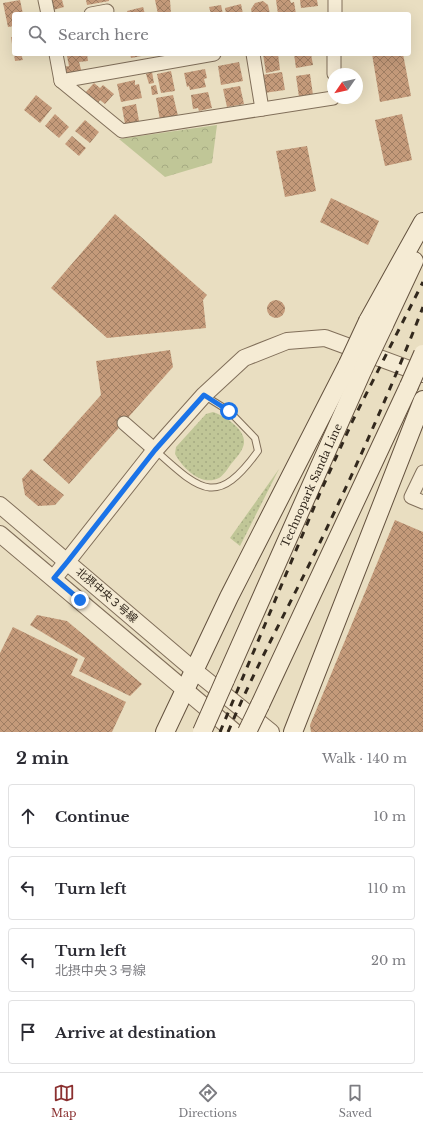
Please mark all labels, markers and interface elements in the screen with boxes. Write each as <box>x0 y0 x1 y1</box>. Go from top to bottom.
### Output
search box <box>12 12 411 56</box>
icon: search <box>26 23 48 45</box>
text: Search here <box>58 25 149 44</box>
north arrow <box>327 68 363 104</box>
route start <box>220 402 238 420</box>
street label: Technopark Sanda Line <box>278 421 345 549</box>
street label: 北摂中央３号線 <box>73 564 141 626</box>
route end <box>71 591 89 609</box>
text: 2 min <box>16 748 69 769</box>
text: Walk · 140 m <box>322 750 407 767</box>
icon: ahead <box>17 805 39 827</box>
text: Continue <box>55 807 130 826</box>
text: 10 m <box>373 808 406 825</box>
icon: left <box>17 877 39 899</box>
text: Turn left <box>55 879 126 898</box>
text: 110 m <box>367 880 406 897</box>
text: Turn left <box>55 941 126 960</box>
icon: left <box>17 949 39 971</box>
text: 20 m <box>371 952 406 969</box>
text: 北摂中央３号線 <box>55 962 146 979</box>
icon: arrive <box>17 1021 39 1043</box>
text: Arrive at destination <box>55 1023 216 1042</box>
tab: Map <box>51 1082 77 1120</box>
tab: Directions <box>178 1082 237 1120</box>
tab: Saved <box>339 1082 372 1120</box>

